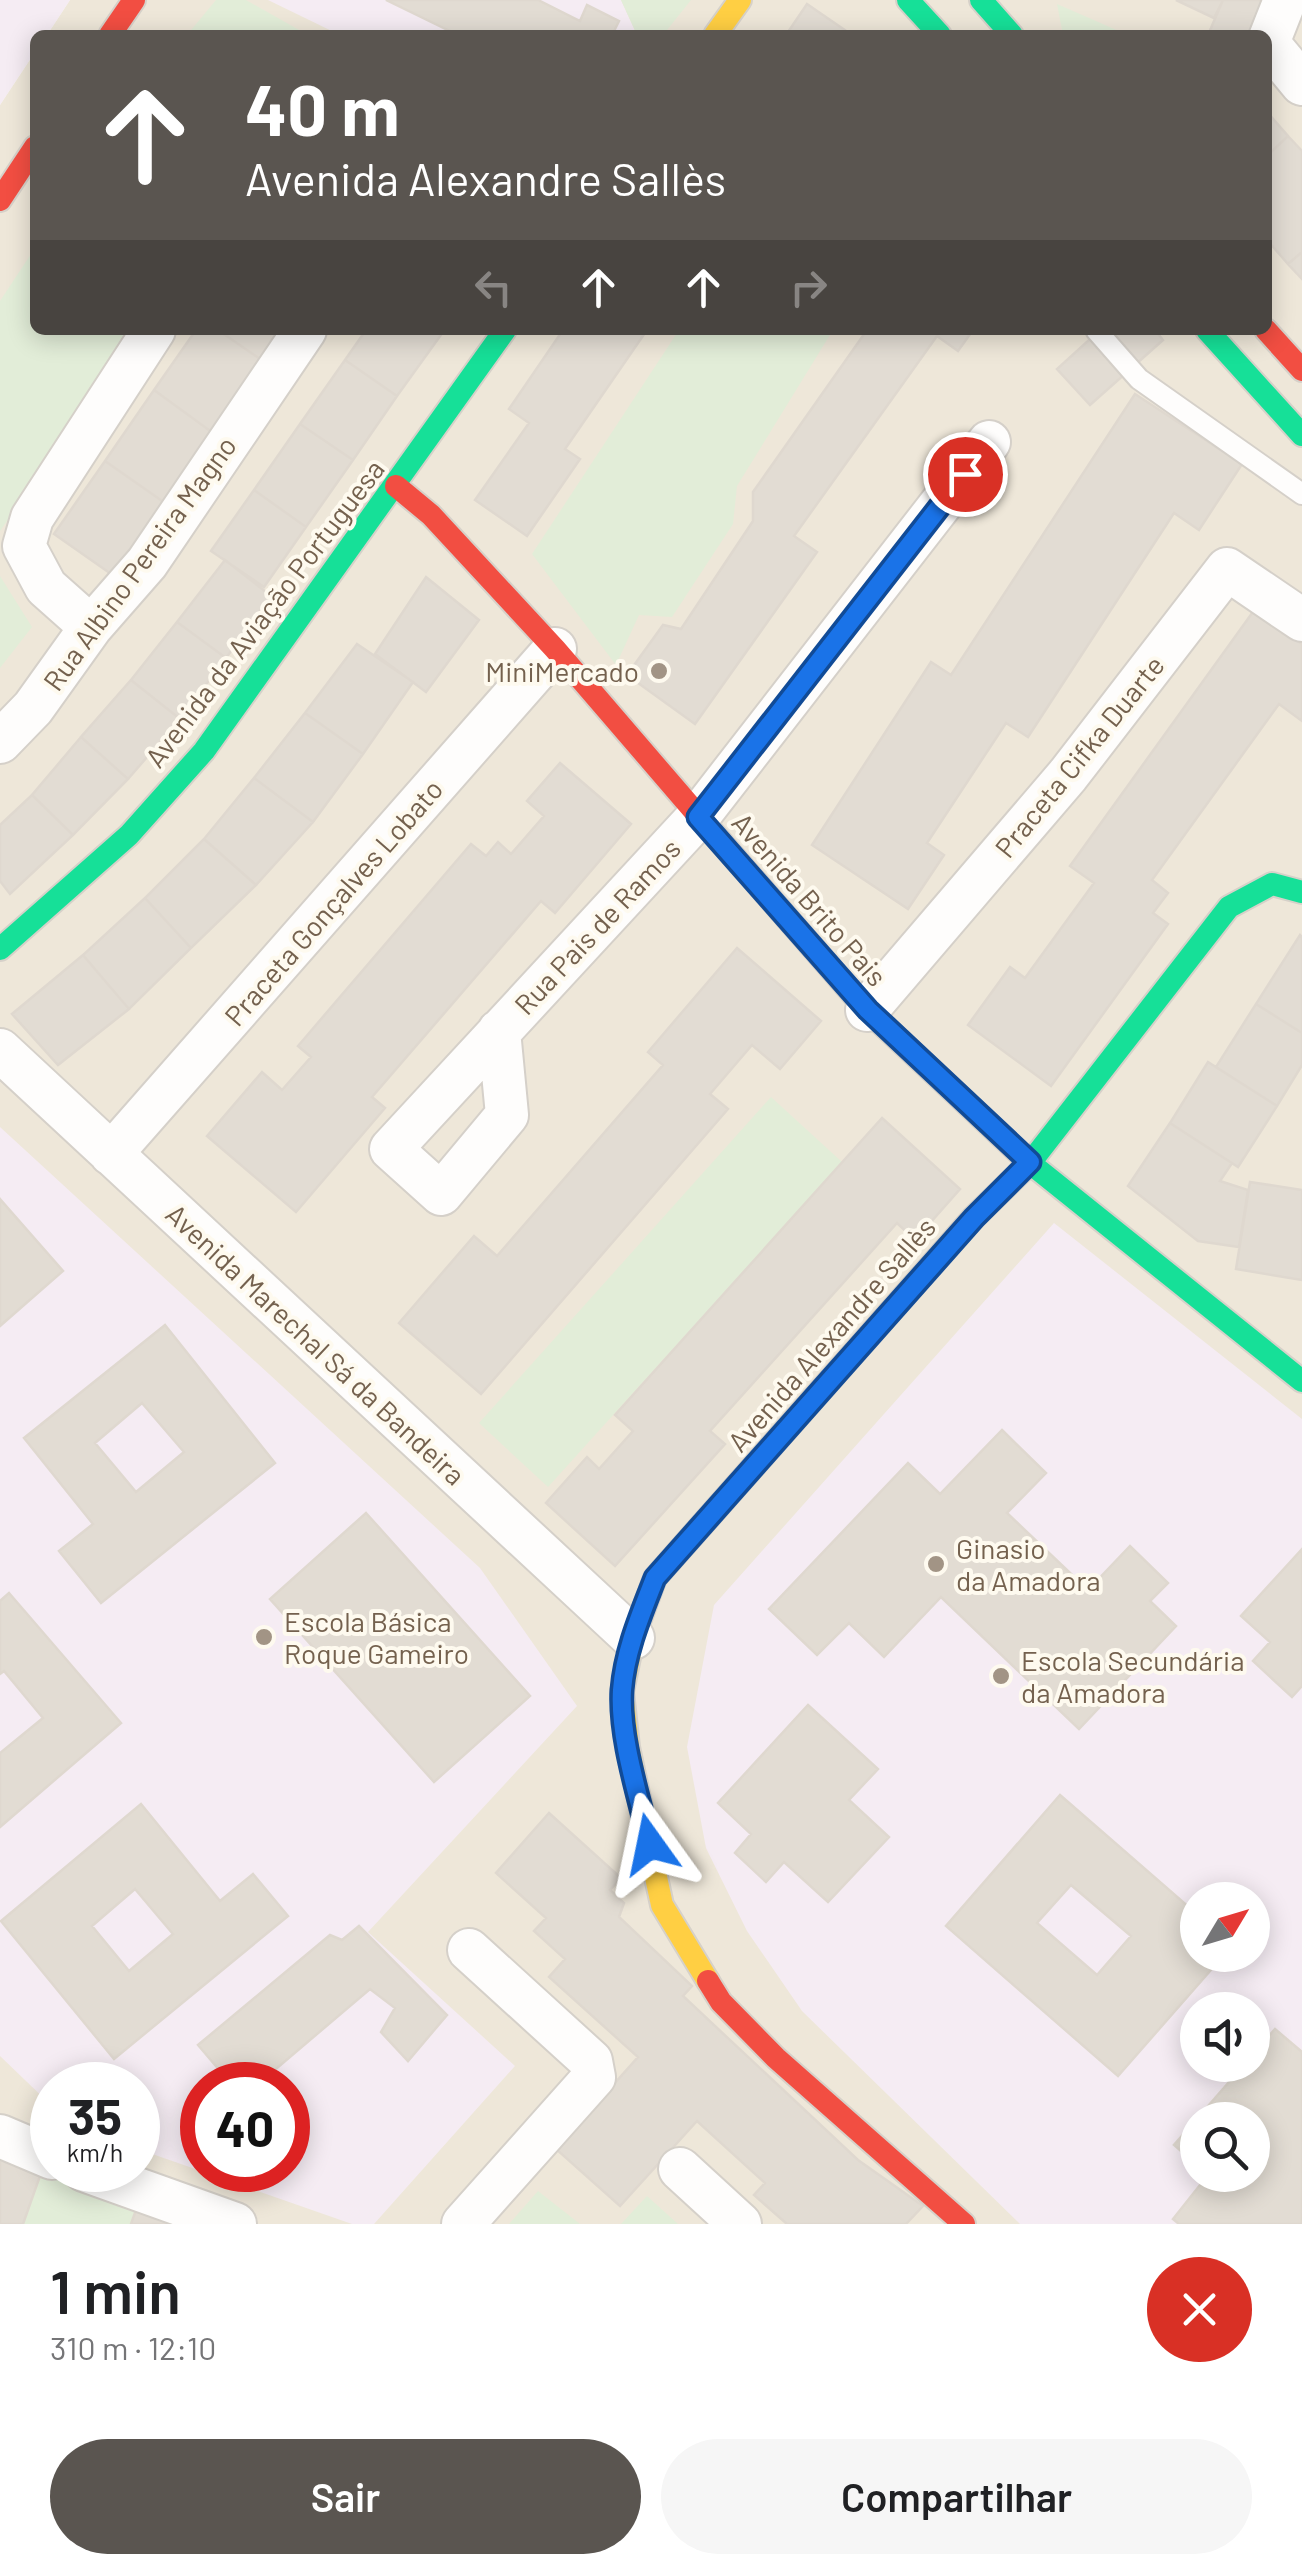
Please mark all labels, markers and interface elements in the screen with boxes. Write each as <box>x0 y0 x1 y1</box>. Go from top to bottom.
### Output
text: 40 m <box>245 66 400 150</box>
icon: ahead <box>80 70 210 200</box>
text: Avenida Alexandre Sallès <box>245 151 726 205</box>
icon: left <box>466 260 521 315</box>
icon: ahead <box>571 260 626 315</box>
icon: ahead <box>676 260 731 315</box>
icon: right <box>781 260 836 315</box>
street label: Rua Albino Pereira Magno <box>35 429 243 697</box>
pin <box>923 432 1008 517</box>
icon: arrive <box>938 447 993 502</box>
street label: Avenida da Aviação Portuguesa <box>137 452 391 774</box>
street label: Praceta Cifka Duarte <box>987 648 1171 864</box>
place label: MiniMercado <box>485 654 639 688</box>
marker: MiniMercado <box>648 660 670 682</box>
street label: Praceta Gonçalves Lobato <box>217 772 449 1032</box>
street label: Avenida Brito Pais <box>726 805 894 993</box>
street label: Rua Pais de Ramos <box>507 831 687 1021</box>
street label: Avenida Marechal Sá da Bandeira <box>159 1196 473 1492</box>
street label: Avenida Alexandre Sallès <box>720 1210 942 1458</box>
place label: Ginasio da Amadora <box>956 1531 1101 1597</box>
marker: Ginasio da Amadora <box>925 1553 947 1575</box>
place label: Escola Básica Roque Gameiro <box>284 1604 469 1670</box>
marker: Escola Básica Roque Gameiro <box>253 1626 275 1648</box>
place label: Escola Secundária da Amadora <box>1021 1643 1244 1709</box>
marker: Escola Secundária da Amadora <box>990 1665 1012 1687</box>
position arrow <box>598 1792 702 1896</box>
north arrow <box>1180 1882 1270 1972</box>
map controls <box>1180 1882 1270 2192</box>
button: sound <box>1180 1992 1270 2082</box>
speed limit sign: 40 <box>180 2062 310 2192</box>
text: 35 <box>68 2085 122 2145</box>
button: search <box>1180 2102 1270 2192</box>
text: km/h <box>67 2137 123 2167</box>
text: 1 min <box>50 2254 181 2326</box>
button: close <box>1147 2257 1252 2362</box>
text: 310 m · 12:10 <box>50 2328 216 2366</box>
button: Sair <box>50 2439 641 2554</box>
button: Compartilhar <box>661 2439 1252 2554</box>

